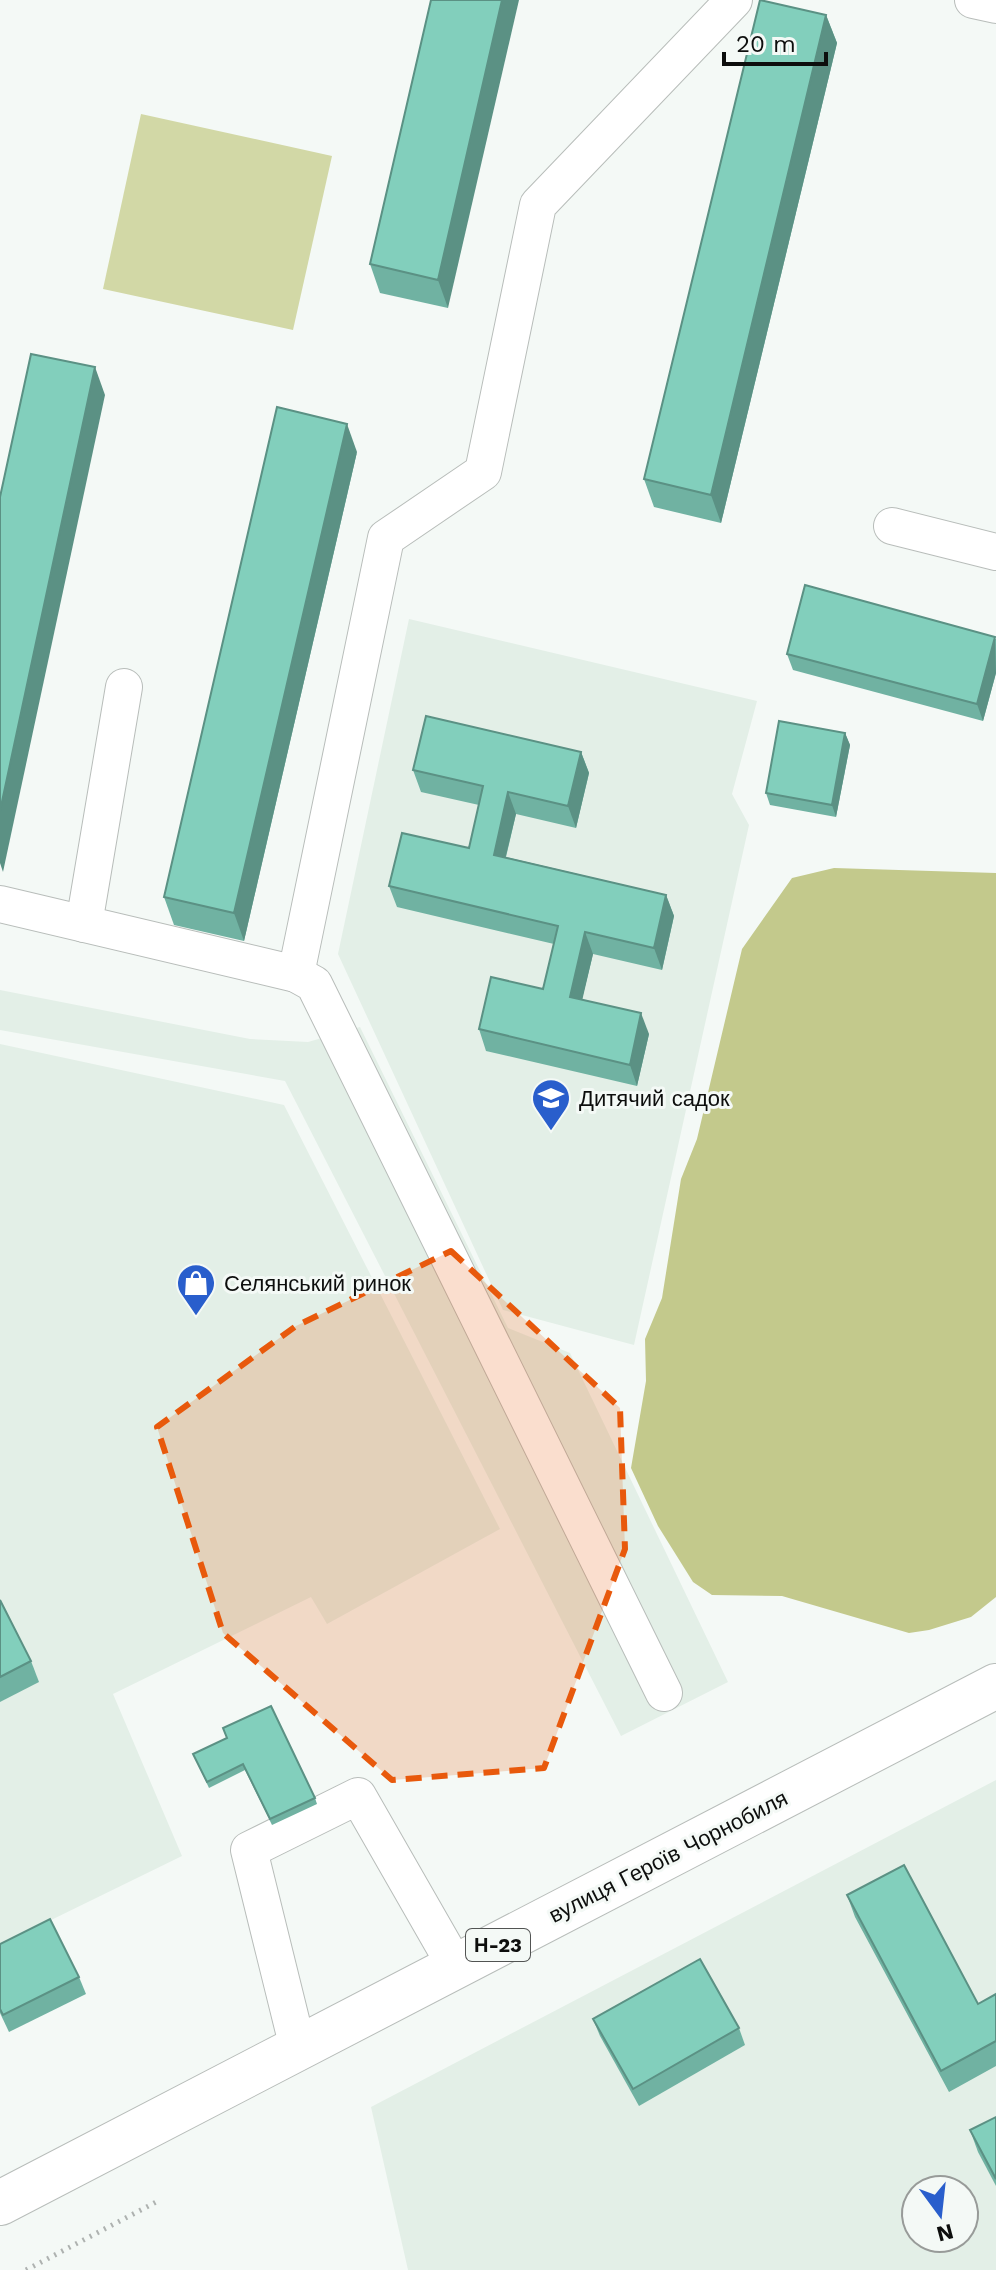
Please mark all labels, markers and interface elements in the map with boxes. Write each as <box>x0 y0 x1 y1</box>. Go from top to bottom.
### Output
scale bar <box>724 16 826 66</box>
text: 20 m <box>736 30 796 58</box>
school or university icon: Дитячий садок <box>530 1077 572 1132</box>
place label: Дитячий садок <box>579 1086 730 1111</box>
shop icon: Селянський ринок <box>175 1262 217 1317</box>
place label: Селянський ринок <box>224 1271 411 1296</box>
street label: вулиця Героїв Чорнобиля <box>545 1785 792 1928</box>
road number: Н-23 <box>466 1929 530 1961</box>
north arrow <box>900 2174 980 2254</box>
text: N <box>934 2219 956 2247</box>

